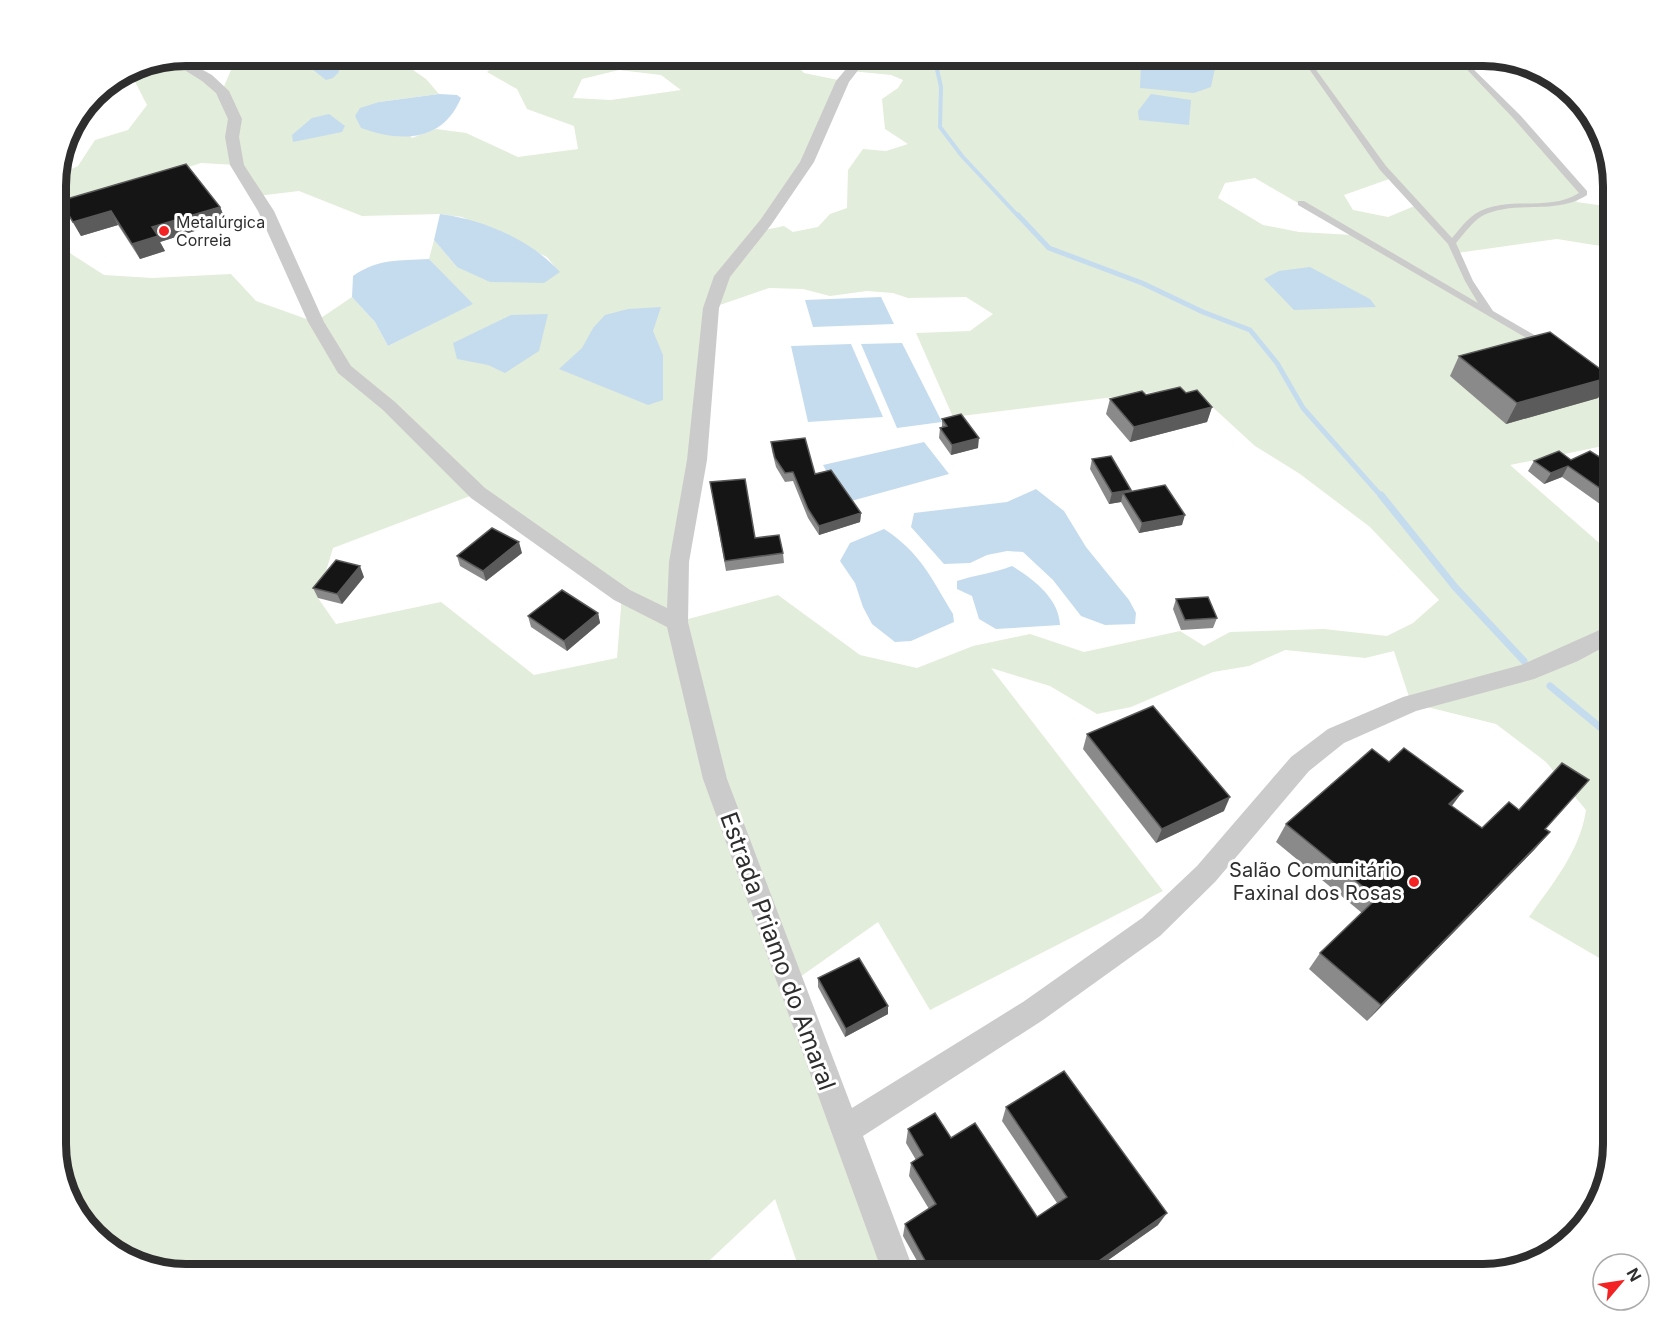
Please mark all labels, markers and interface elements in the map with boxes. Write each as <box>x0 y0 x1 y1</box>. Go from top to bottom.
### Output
place label: Metalúrgica Correia <box>176 212 265 250</box>
marker: Metalúrgica Correia <box>157 224 171 238</box>
street label: Estrada Priamo do Amaral <box>714 808 842 1094</box>
place label: Salão Comunitário Faxinal dos Rosas <box>1229 858 1402 905</box>
marker: Salão Comunitário Faxinal dos Rosas <box>1407 875 1421 889</box>
north arrow <box>1591 1252 1651 1312</box>
text: N <box>1622 1265 1646 1285</box>

